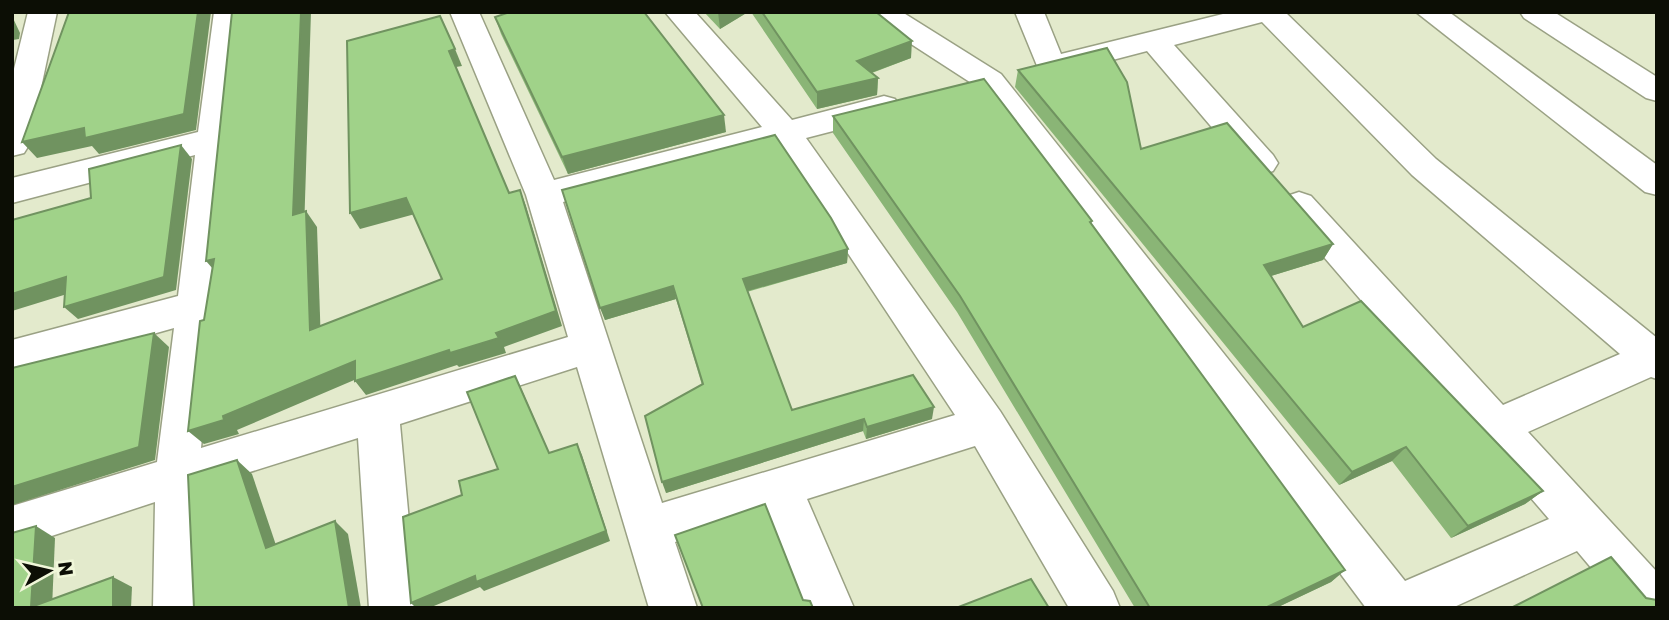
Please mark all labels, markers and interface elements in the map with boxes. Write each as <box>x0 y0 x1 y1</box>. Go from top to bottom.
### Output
north arrow <box>14 536 84 606</box>
text: N <box>54 560 79 577</box>

